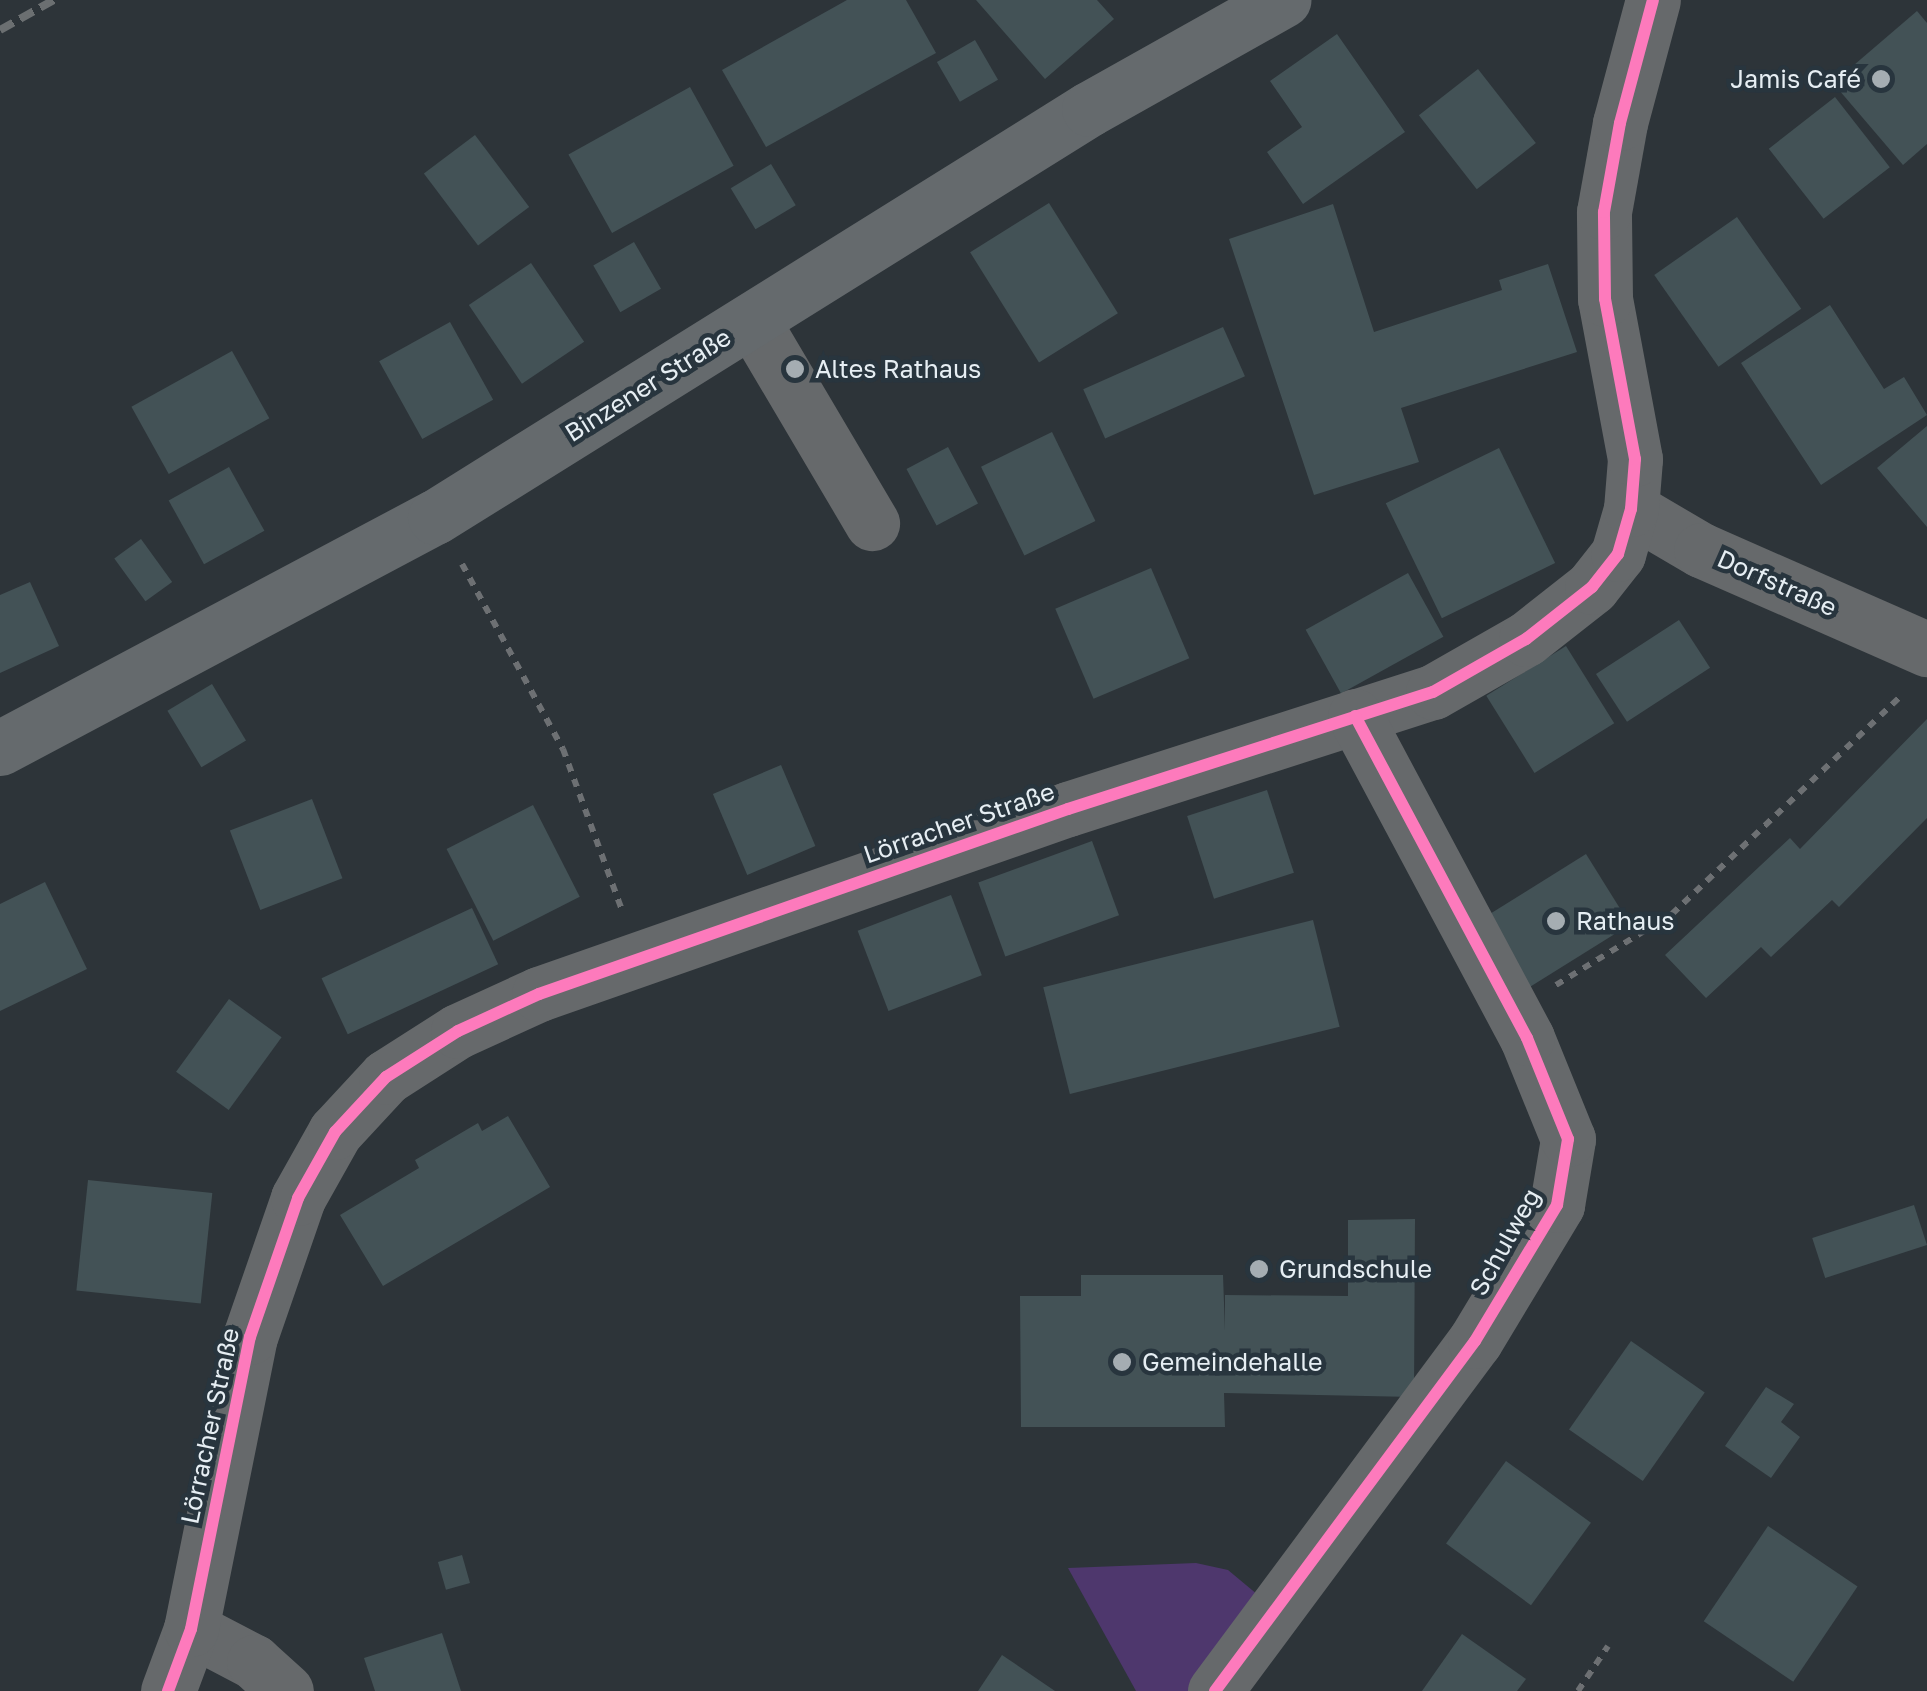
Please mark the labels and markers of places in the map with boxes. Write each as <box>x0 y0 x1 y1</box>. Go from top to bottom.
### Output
place label: Jamis Café <box>1730 64 1861 94</box>
marker: Jamis Café <box>1870 68 1892 90</box>
place label: Altes Rathaus <box>815 354 981 384</box>
marker: Altes Rathaus <box>784 358 806 380</box>
place label: Rathaus <box>1576 906 1674 936</box>
marker: Rathaus <box>1545 910 1567 932</box>
place label: Grundschule <box>1279 1254 1432 1284</box>
marker: Grundschule <box>1248 1258 1270 1280</box>
place label: Gemeindehalle <box>1142 1347 1322 1377</box>
marker: Gemeindehalle <box>1111 1351 1133 1373</box>

